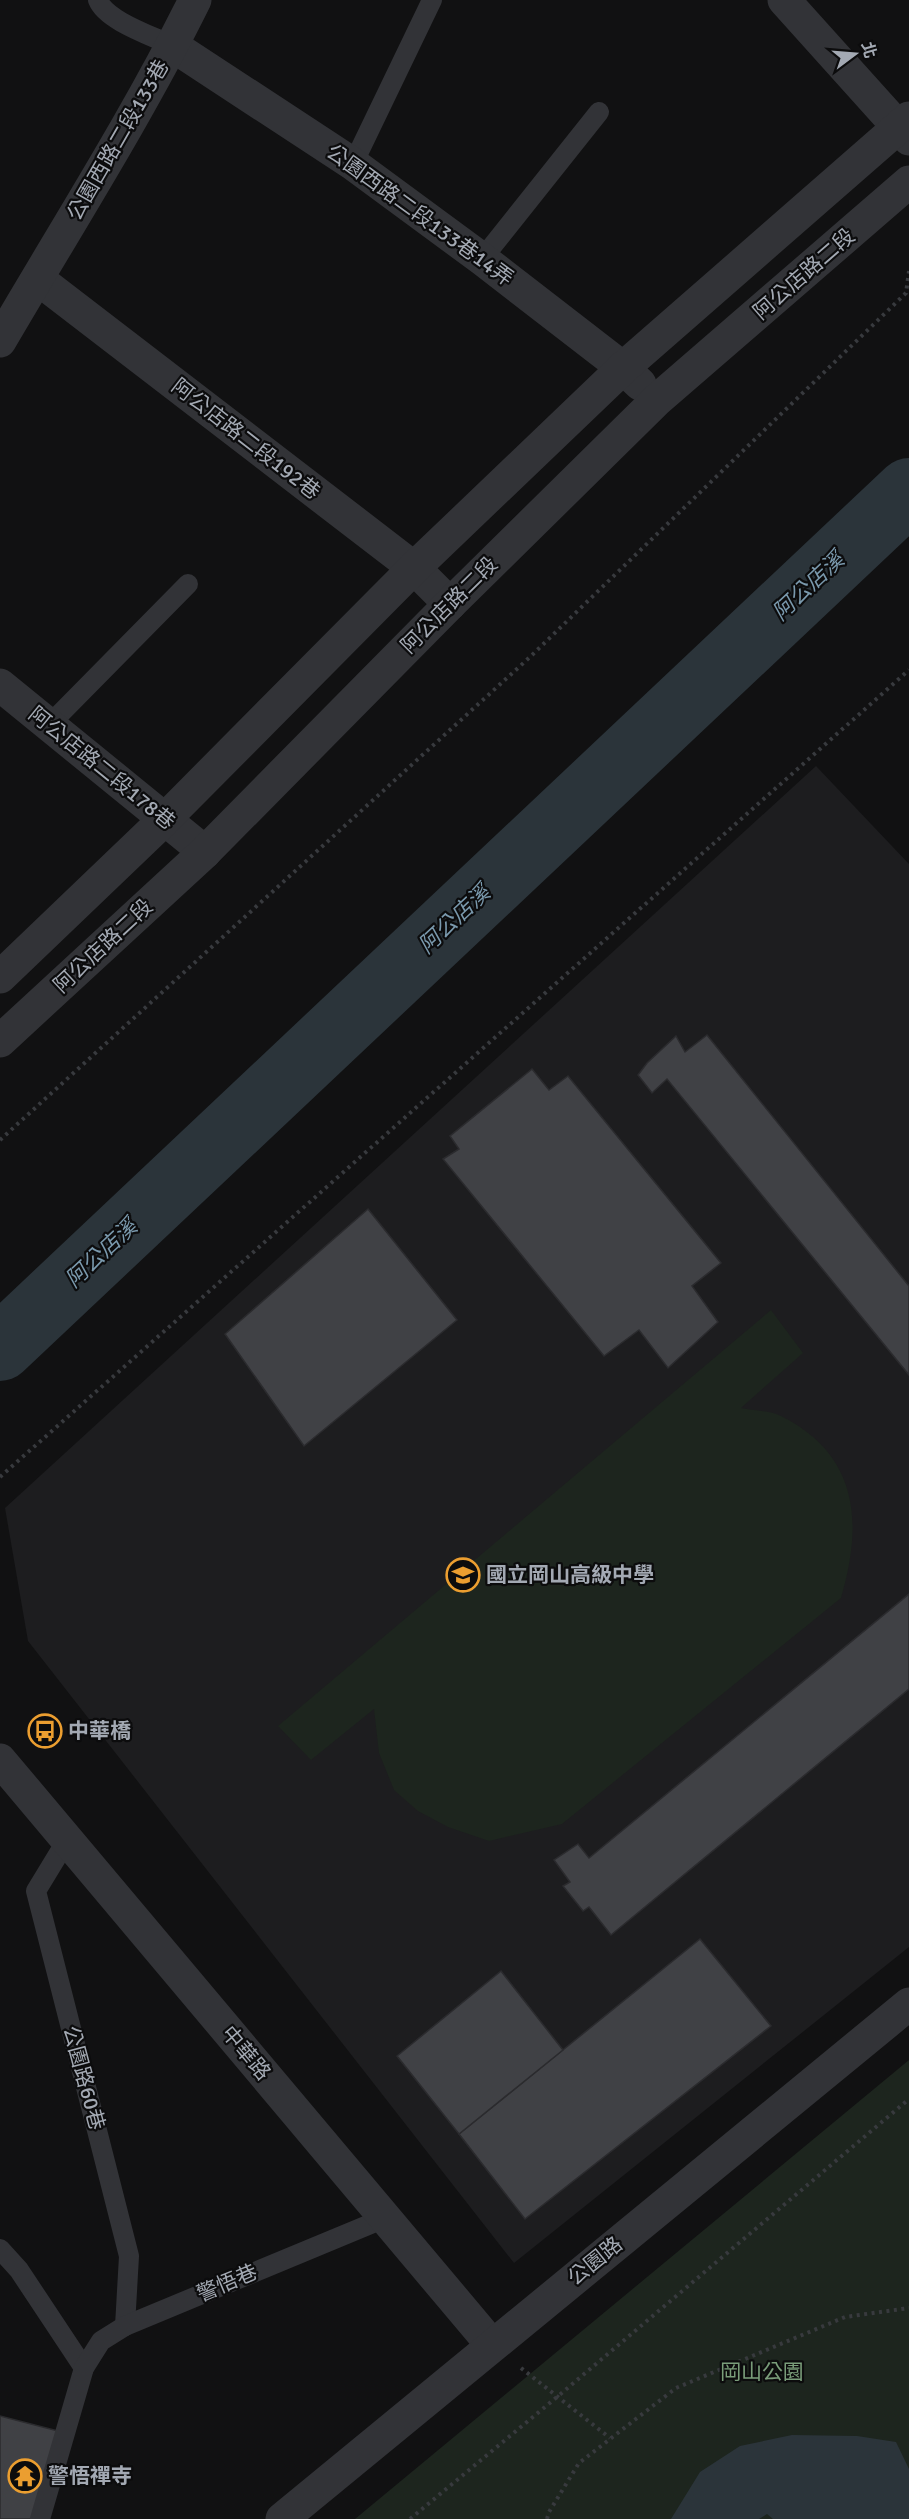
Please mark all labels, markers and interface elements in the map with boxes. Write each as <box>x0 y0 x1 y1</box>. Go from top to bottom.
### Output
north arrow <box>825 24 885 84</box>
text: 北 <box>857 40 880 61</box>
street label: 公園西路二段133巷 <box>61 55 175 225</box>
street label: 公園西路二段133巷14弄 <box>321 138 519 292</box>
street label: 阿公店路二段 <box>748 223 860 325</box>
street label: 阿公店路二段192巷 <box>167 373 325 505</box>
water label: 阿公店溪 <box>767 544 852 626</box>
street label: 阿公店路二段 <box>395 551 503 659</box>
street label: 阿公店路二段178巷 <box>23 701 181 835</box>
water label: 阿公店溪 <box>413 877 498 959</box>
street label: 阿公店路二段 <box>48 894 158 998</box>
water label: 阿公店溪 <box>60 1211 145 1293</box>
school or university icon: 國立岡山高級中學 <box>445 1557 481 1593</box>
place label: 國立岡山高級中學 <box>486 1562 654 1588</box>
bus stop icon: 中華橋 <box>27 1713 63 1749</box>
place label: 中華橋 <box>68 1718 131 1744</box>
street label: 中華路 <box>216 2021 276 2085</box>
street label: 公園路60巷 <box>58 2023 110 2133</box>
street label: 公園路 <box>562 2231 628 2291</box>
street label: 警悟巷 <box>193 2259 261 2307</box>
park label: 岡山公園 <box>720 2359 804 2385</box>
temple icon: 警悟禪寺 <box>7 2458 43 2494</box>
place label: 警悟禪寺 <box>48 2463 132 2489</box>

